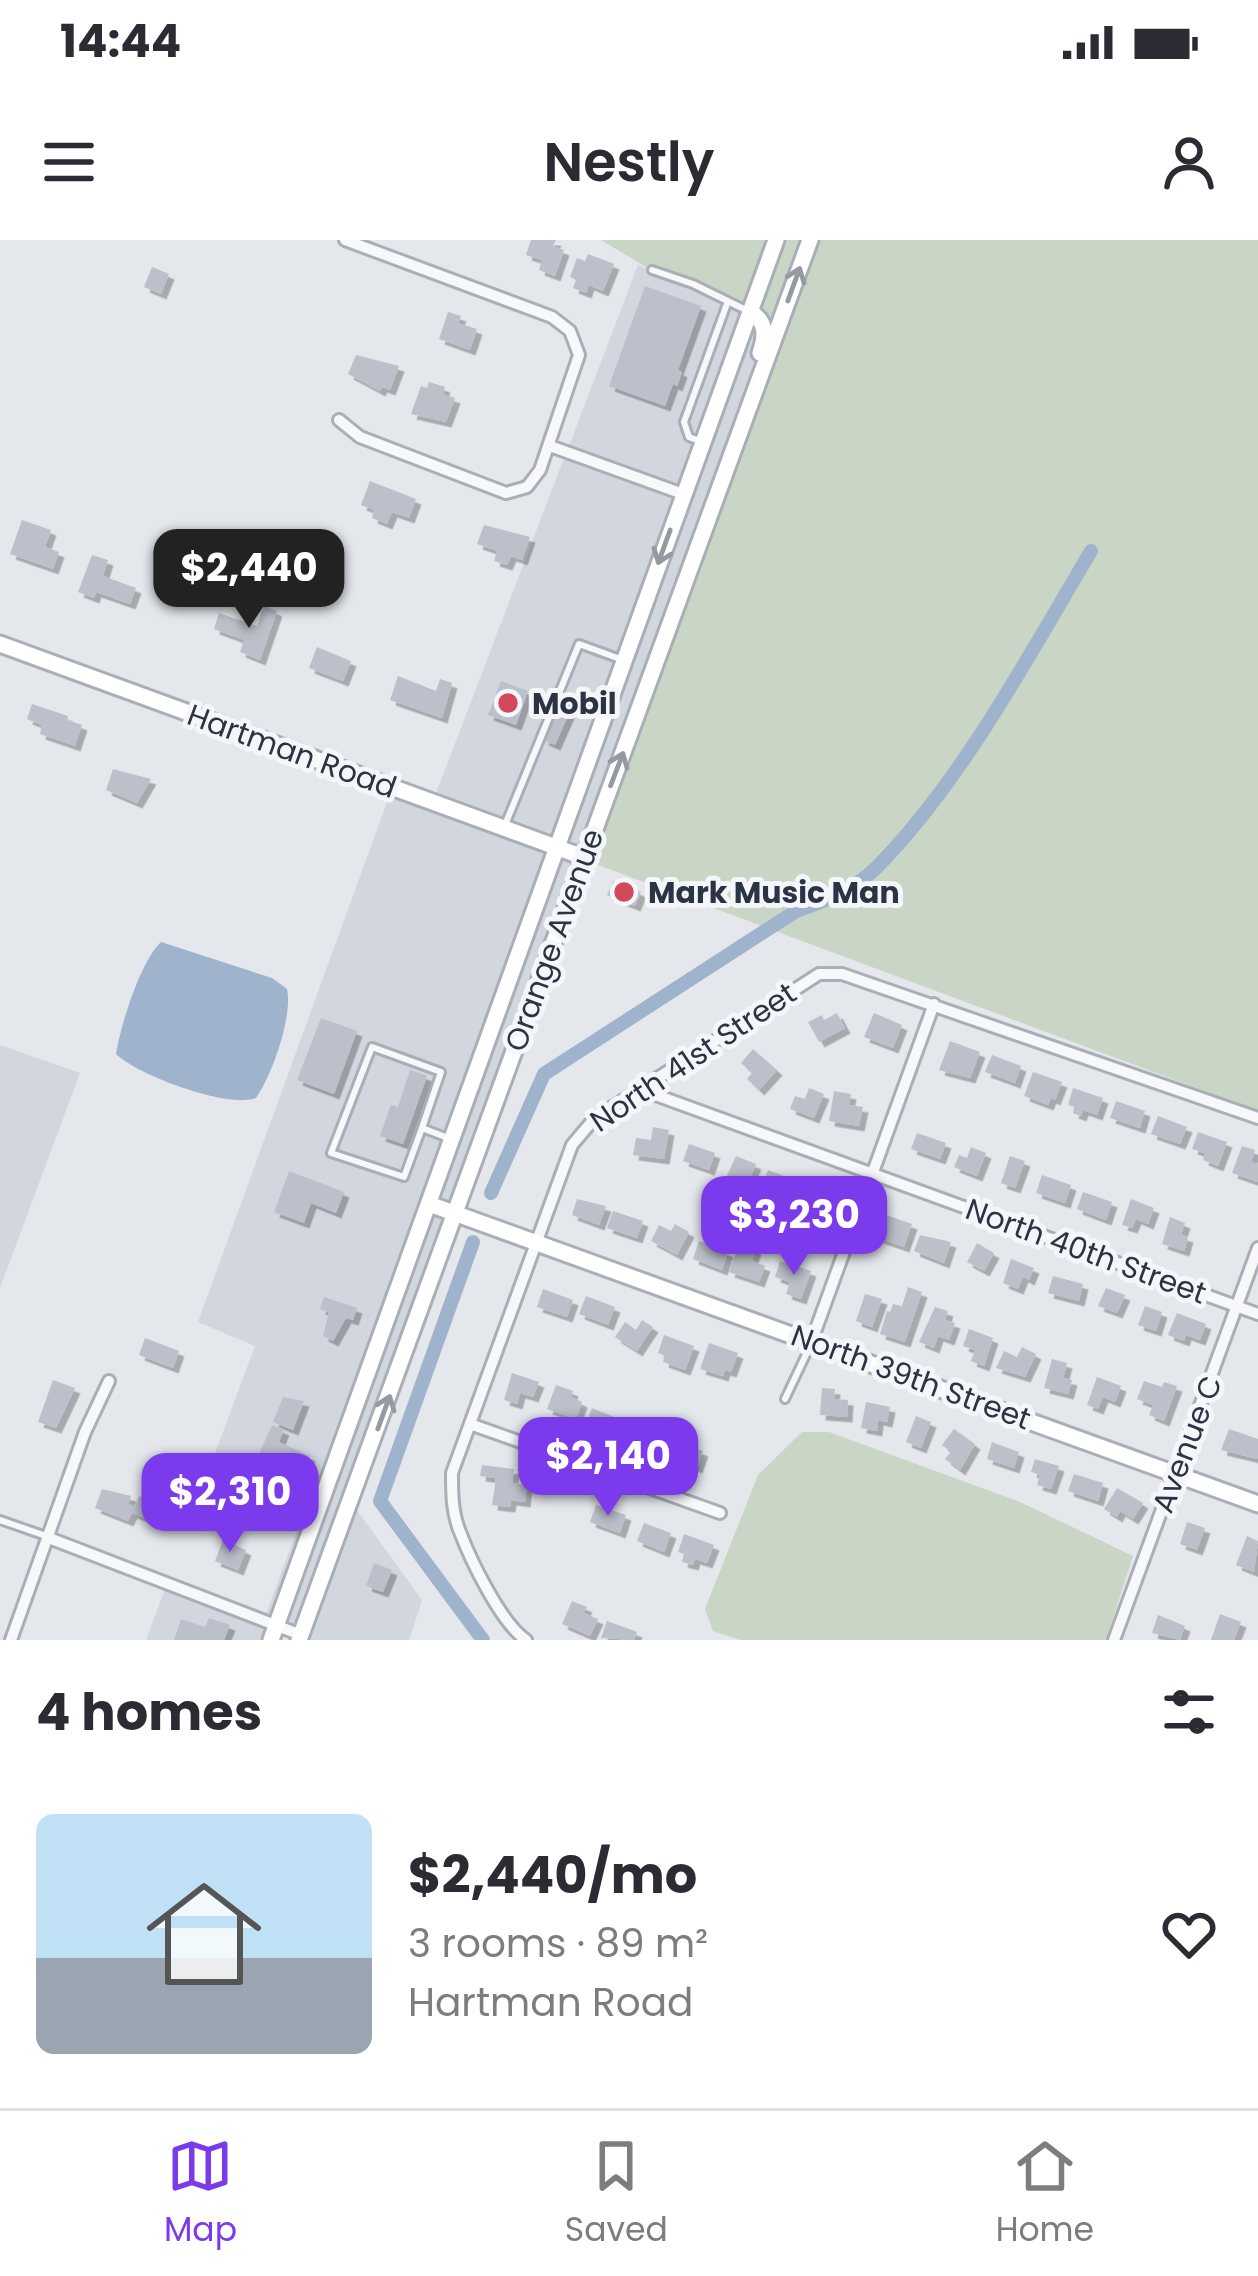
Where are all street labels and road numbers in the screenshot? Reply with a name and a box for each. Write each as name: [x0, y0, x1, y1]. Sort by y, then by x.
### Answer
street label: Hartman Road: [181, 693, 403, 809]
street label: Orange Avenue: [494, 823, 614, 1057]
street label: North 41st Street: [581, 972, 805, 1142]
street label: North 40th Street: [960, 1187, 1212, 1315]
street label: North 39th Street: [785, 1314, 1037, 1440]
street label: Avenue C: [1141, 1369, 1233, 1519]

